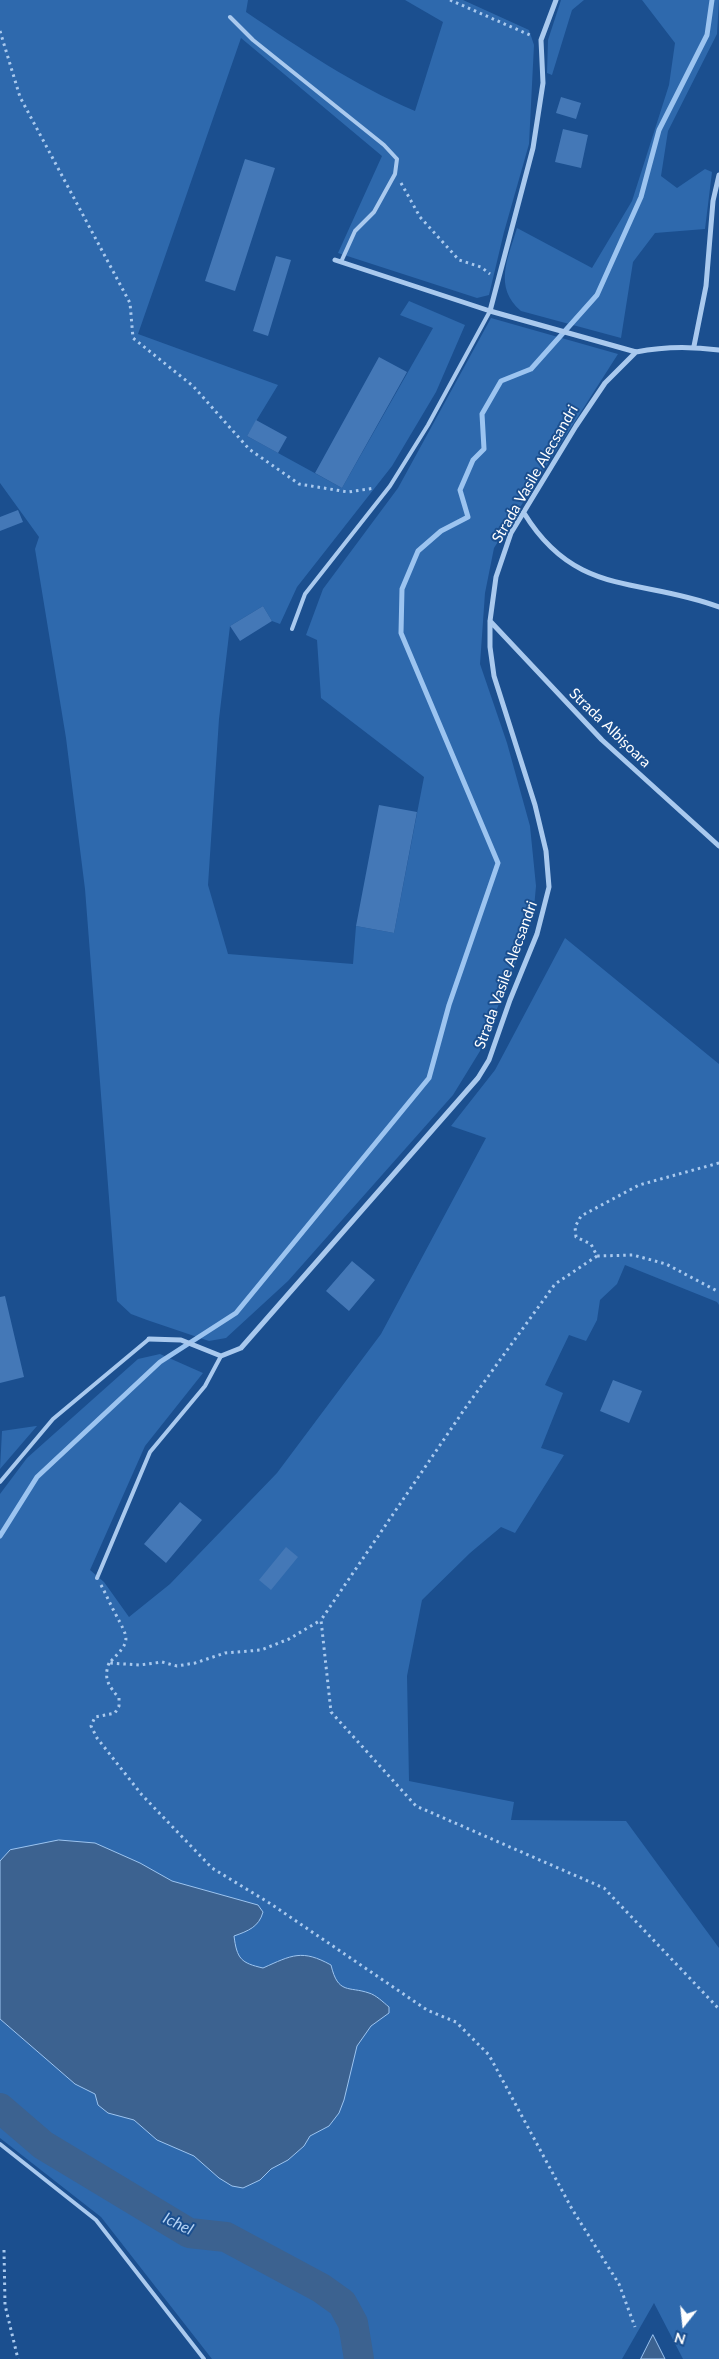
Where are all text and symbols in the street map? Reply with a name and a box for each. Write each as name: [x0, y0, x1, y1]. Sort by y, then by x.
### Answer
street label: Strada Vasile Alecsandri: [488, 402, 582, 546]
street label: Strada Albișoara: [565, 685, 655, 771]
street label: Strada Vasile Alecsandri: [471, 899, 541, 1051]
water label: Ichel: [160, 2209, 196, 2239]
north arrow: [659, 2299, 709, 2349]
text: N: [672, 2329, 687, 2349]

